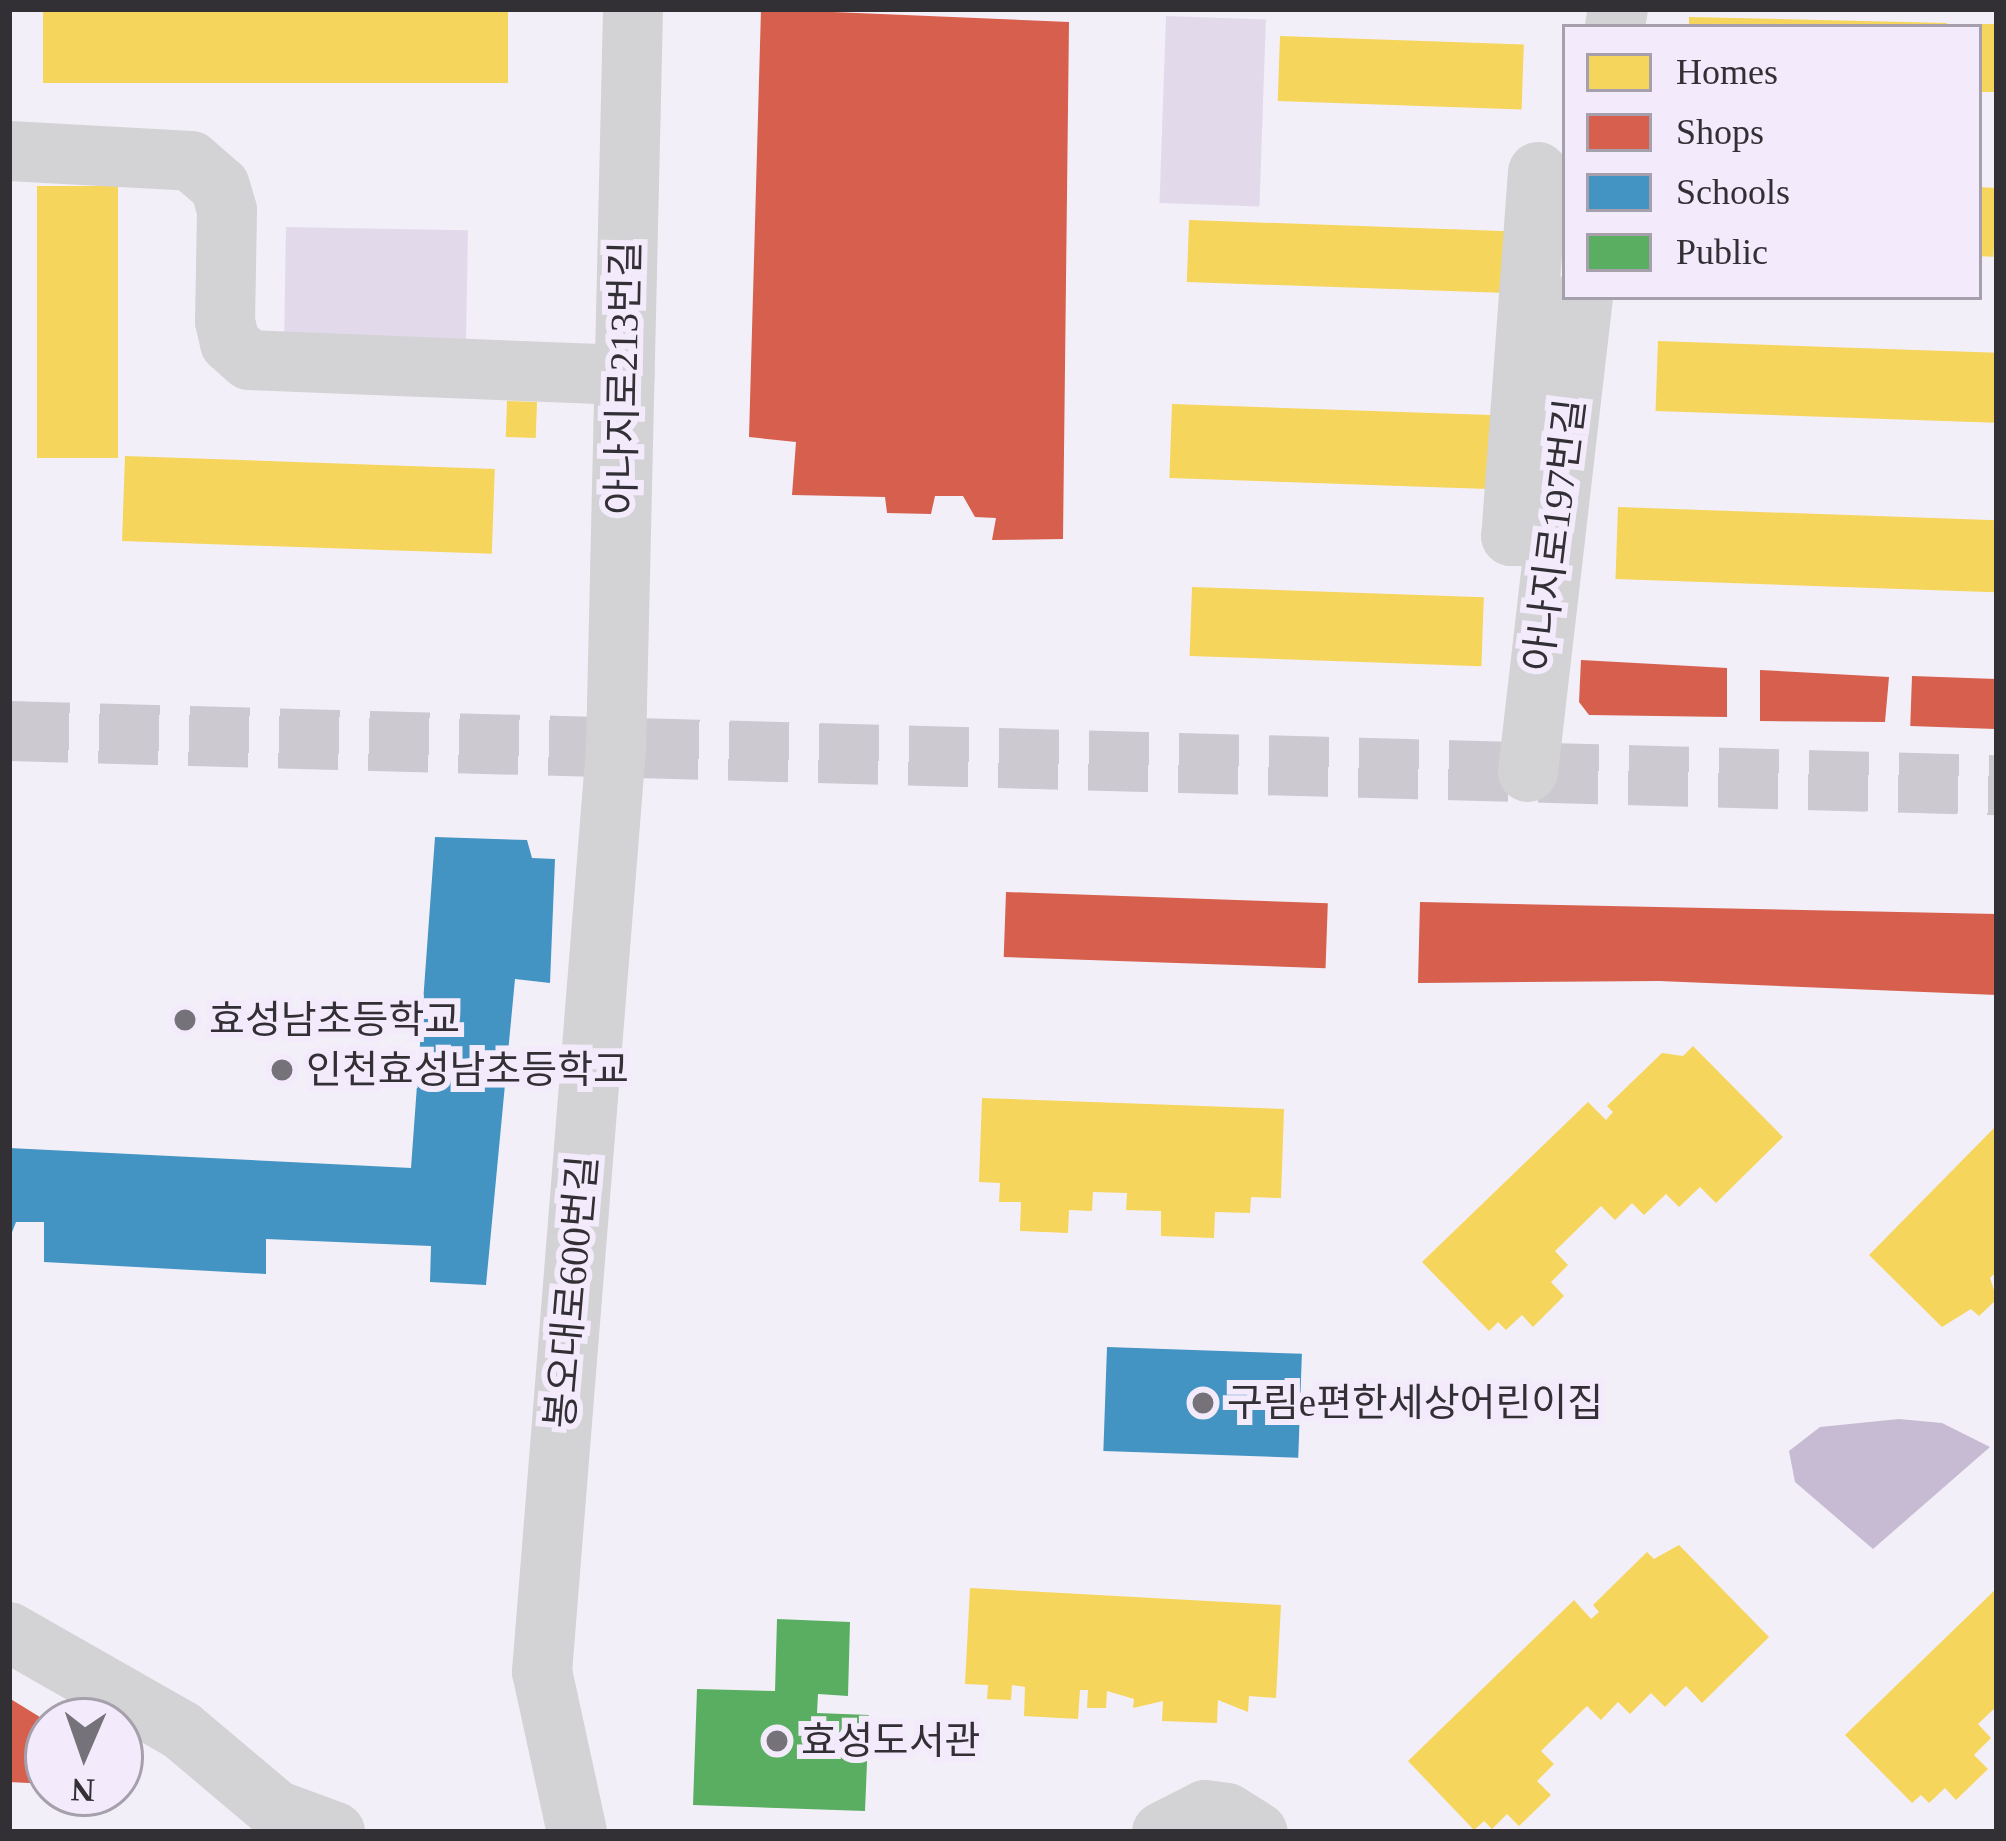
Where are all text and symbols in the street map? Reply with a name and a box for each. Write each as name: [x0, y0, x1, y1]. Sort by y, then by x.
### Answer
legend: [1562, 24, 1982, 300]
text: Homes: [1676, 52, 1778, 92]
text: Shops: [1676, 112, 1764, 152]
text: Schools: [1676, 172, 1790, 212]
text: Public: [1676, 232, 1768, 272]
street label: 아나지로213번길: [598, 241, 650, 515]
street label: 아나지로197번길: [1515, 396, 1595, 674]
place label: 효성남초등학교: [209, 997, 460, 1043]
marker: 효성남초등학교: [172, 1007, 198, 1033]
place label: 인천효성남초등학교: [306, 1047, 629, 1093]
marker: 인천효성남초등학교: [269, 1057, 295, 1083]
street label: 봉오대로600번길: [537, 1154, 607, 1430]
place label: 구림e편한세상어린이집: [1227, 1380, 1603, 1426]
marker: 구림e편한세상어린이집: [1190, 1390, 1216, 1416]
north arrow: [24, 1697, 144, 1817]
place label: 효성도서관: [801, 1718, 980, 1764]
marker: 효성도서관: [764, 1728, 790, 1754]
text: N: [70, 1772, 95, 1808]

